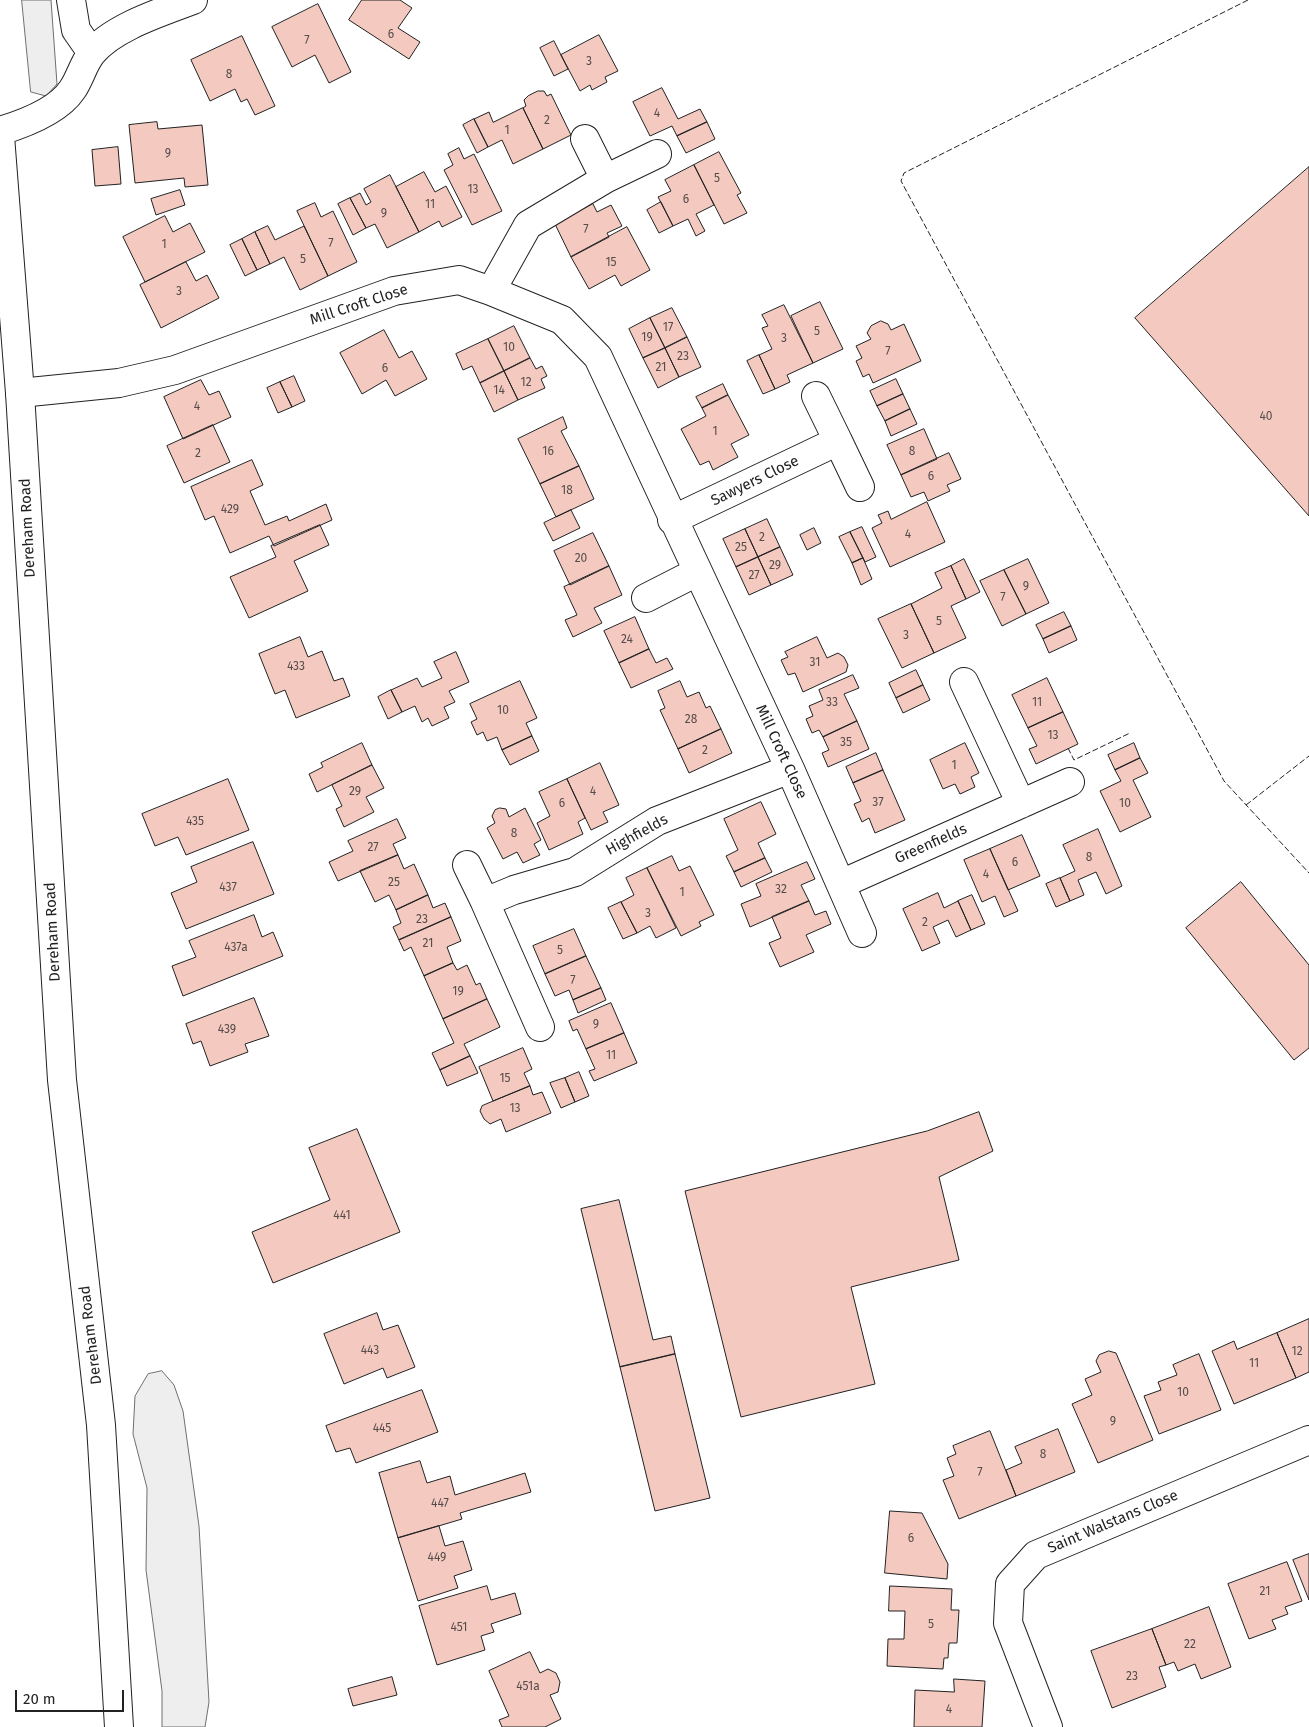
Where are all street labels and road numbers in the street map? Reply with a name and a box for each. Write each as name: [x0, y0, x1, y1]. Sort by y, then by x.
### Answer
street label: Mill Croft Close: [308, 281, 410, 329]
street label: Sawyers Close: [708, 452, 802, 510]
street label: Dereham Road: [16, 478, 40, 578]
street label: Mill Croft Close: [751, 702, 811, 802]
street label: Highfields: [603, 811, 671, 859]
street label: Greenfields: [892, 820, 970, 868]
street label: Dereham Road: [41, 882, 65, 982]
street label: Dereham Road: [76, 1284, 106, 1386]
street label: Saint Walstans Close: [1045, 1486, 1181, 1558]

